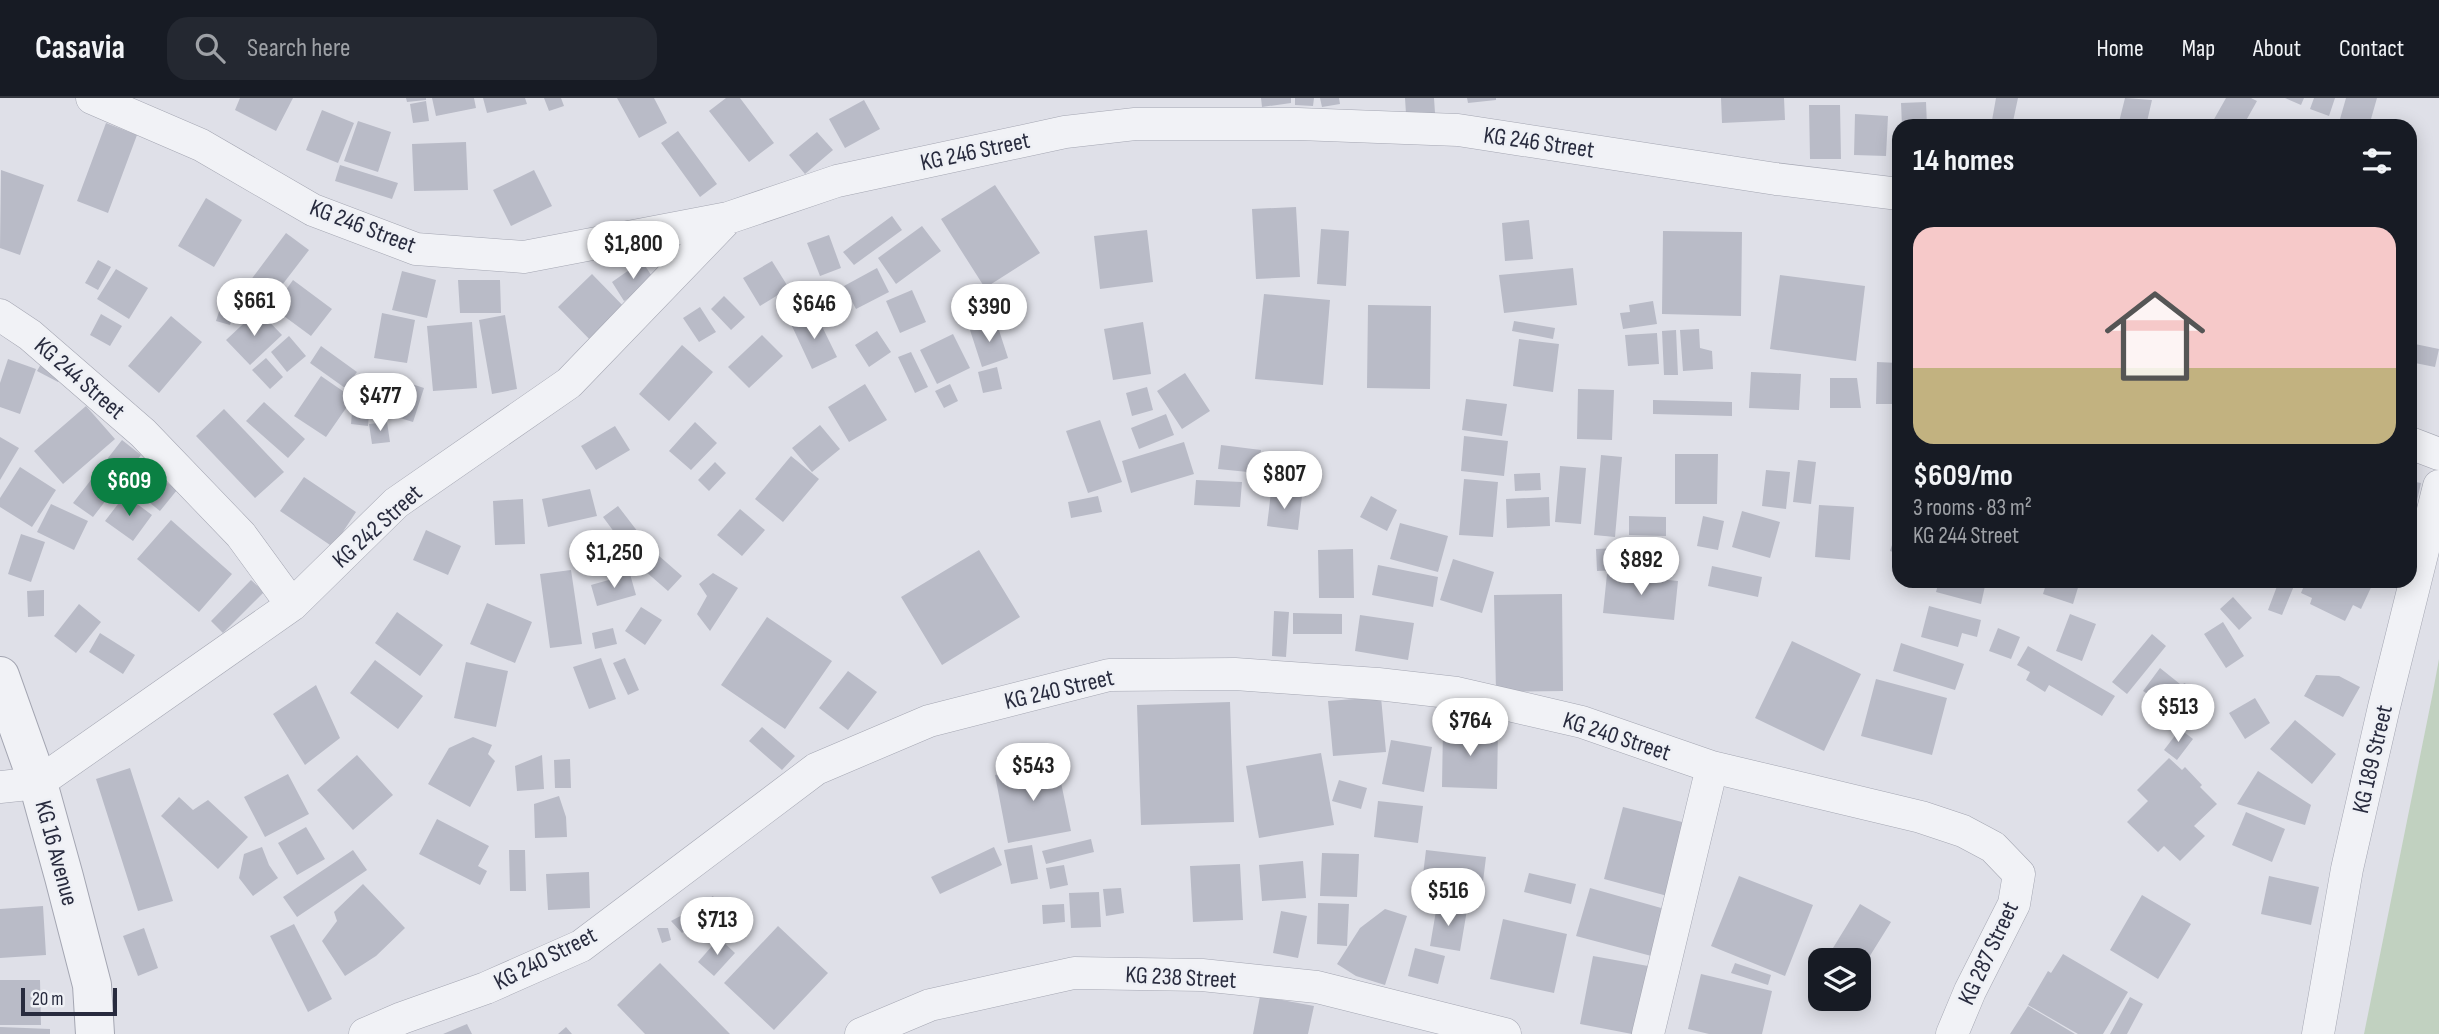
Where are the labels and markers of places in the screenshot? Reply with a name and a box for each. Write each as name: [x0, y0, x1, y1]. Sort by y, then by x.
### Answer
pin: $1,800: [576, 222, 690, 281]
pin: $661: [213, 278, 295, 338]
pin: $646: [773, 282, 855, 341]
pin: $390: [948, 285, 1030, 344]
pin: $477: [339, 374, 421, 433]
pin: $807: [1243, 452, 1325, 511]
pin: $609: [88, 458, 170, 518]
pin: $1,250: [557, 531, 671, 590]
pin: $892: [1600, 538, 1682, 597]
pin: $513: [2137, 684, 2219, 744]
pin: $764: [1429, 698, 1511, 758]
pin: $543: [992, 744, 1074, 803]
pin: $516: [1407, 868, 1489, 928]
pin: $713: [676, 898, 758, 957]

